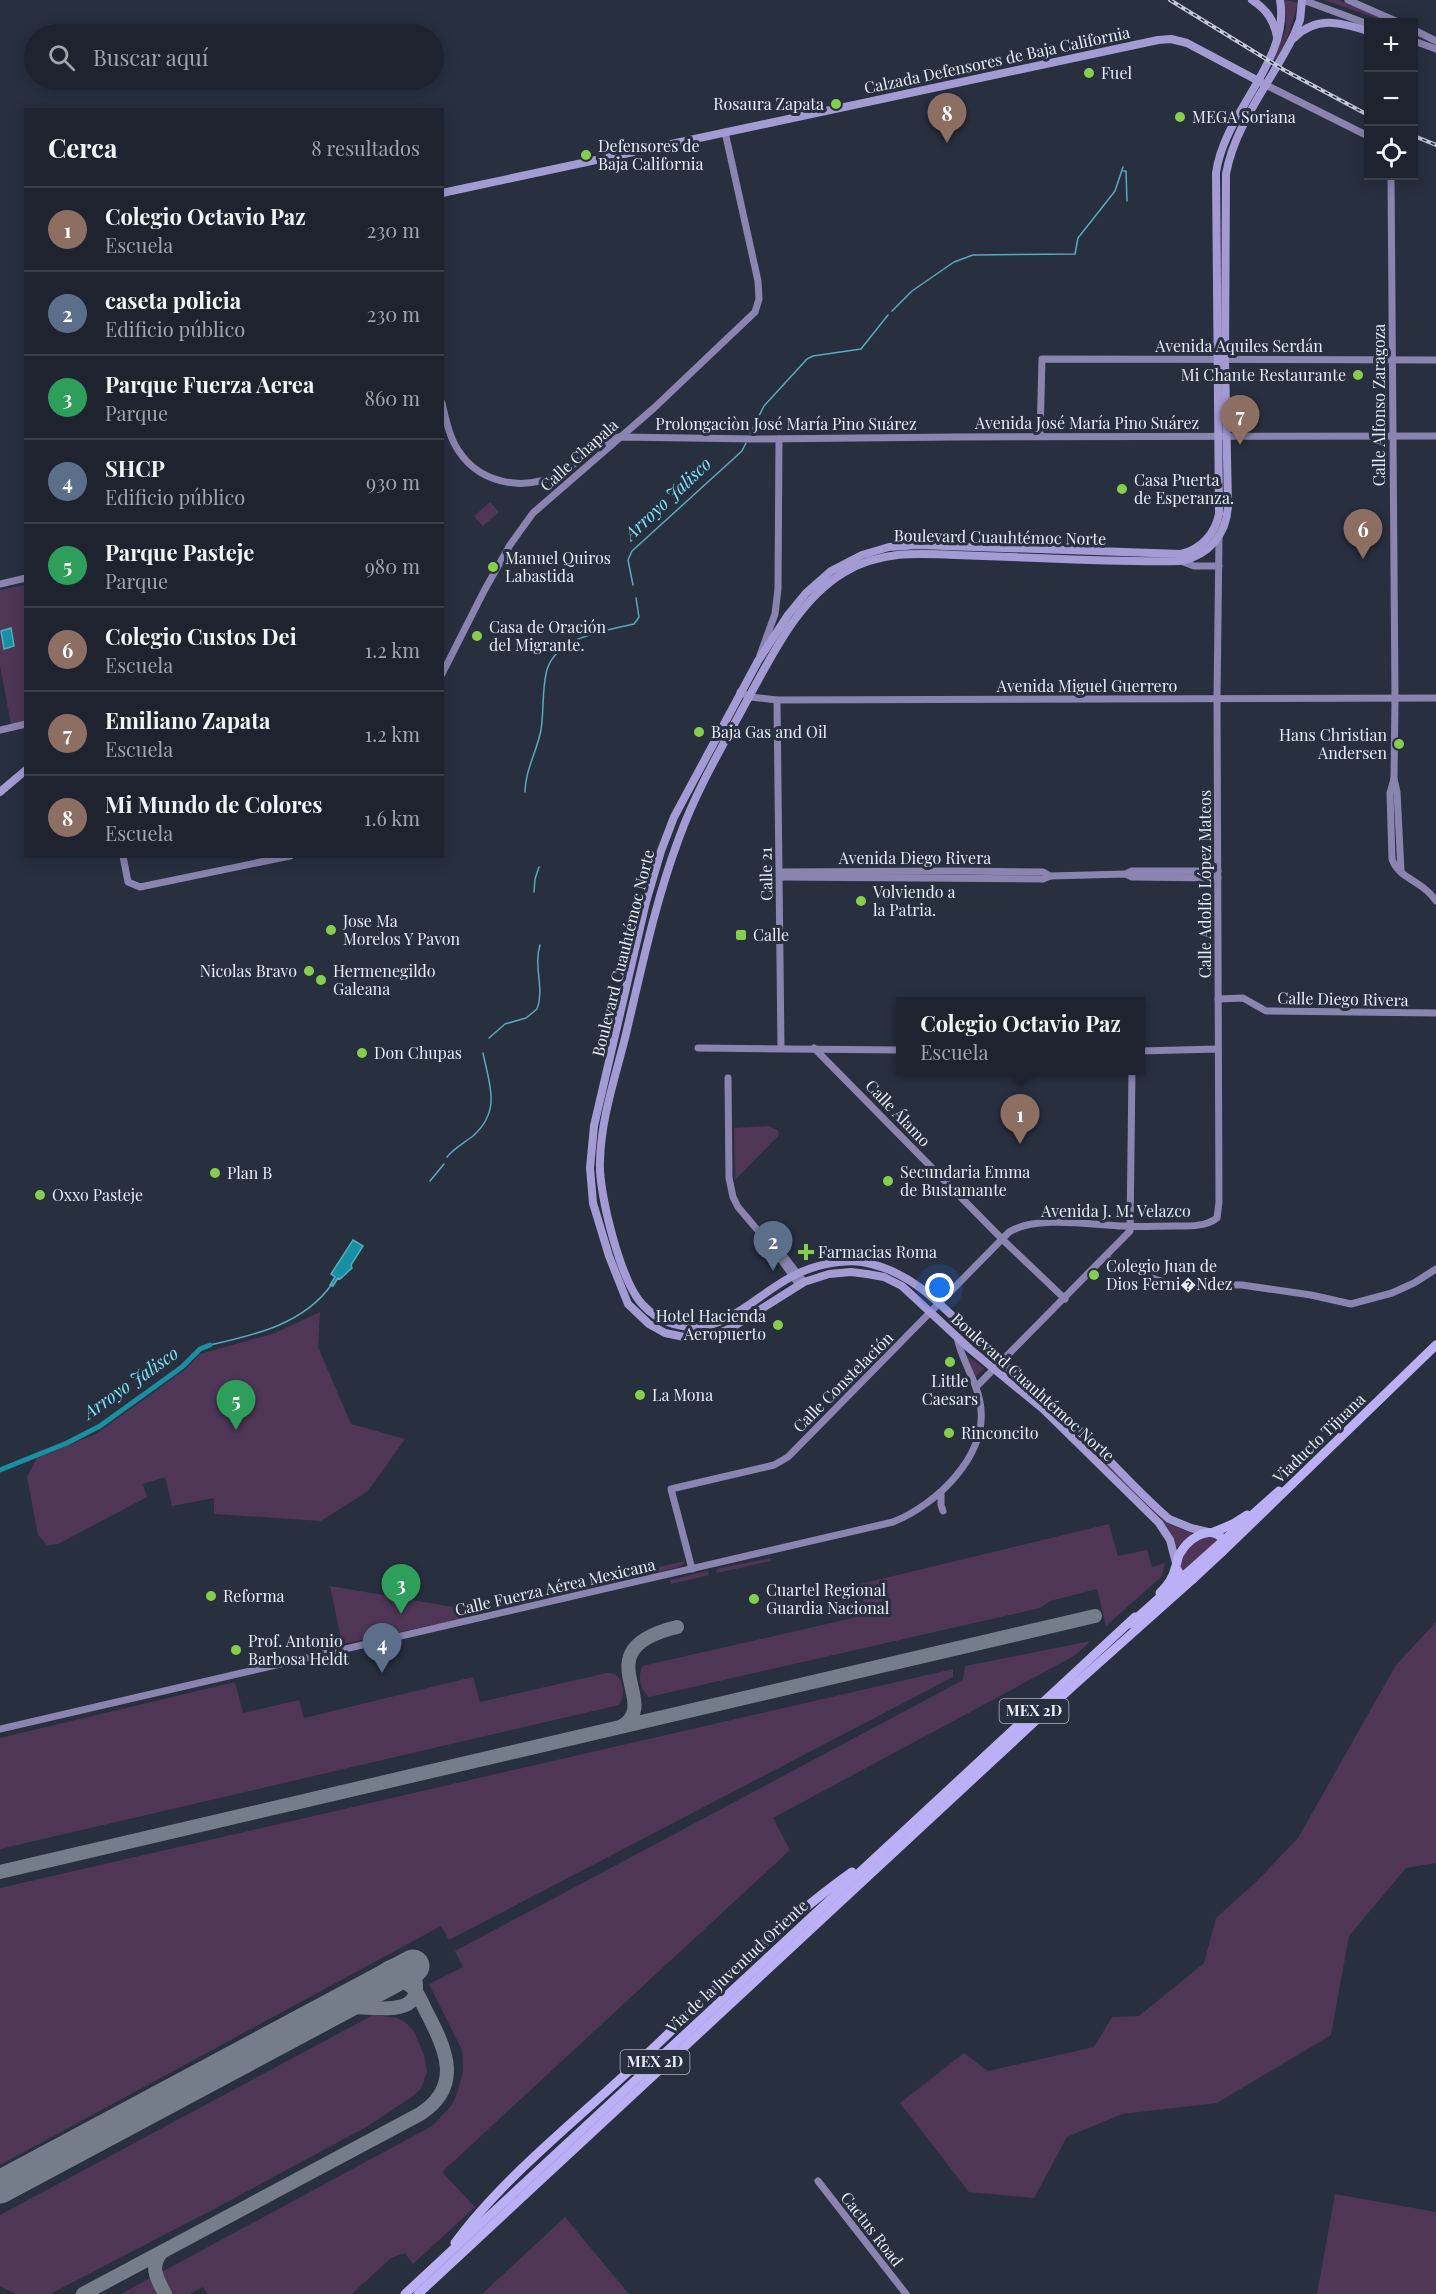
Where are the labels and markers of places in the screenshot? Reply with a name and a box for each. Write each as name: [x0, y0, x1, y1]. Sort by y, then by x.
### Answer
place label: Fuel: [1101, 62, 1132, 83]
marker: Fuel: [1082, 66, 1096, 80]
place label: Rosaura Zapata: [713, 93, 824, 114]
pin: 8: [928, 94, 966, 143]
marker: Rosaura Zapata: [829, 97, 843, 111]
place label: MEGA Soriana: [1192, 106, 1296, 127]
marker: MEGA Soriana: [1173, 110, 1187, 124]
place label: Defensores de Baja California: [598, 135, 703, 174]
marker: Defensores de Baja California: [579, 148, 593, 162]
place label: Mi Chante Restaurante: [1181, 364, 1346, 385]
marker: Mi Chante Restaurante: [1351, 368, 1365, 382]
pin: 7: [1220, 396, 1260, 445]
place label: Casa Puerta de Esperanza.: [1134, 469, 1234, 508]
marker: Casa Puerta de Esperanza.: [1115, 482, 1129, 496]
pin: 6: [1344, 510, 1382, 559]
place label: Manuel Quiros Labastida: [505, 547, 611, 586]
marker: Manuel Quiros Labastida: [486, 560, 500, 574]
place label: Casa de Oración del Migrante.: [489, 616, 606, 655]
marker: Casa de Oración del Migrante.: [470, 629, 484, 643]
place label: Baja Gas and Oil: [711, 721, 828, 742]
place label: Hans Christian Andersen: [1279, 724, 1387, 763]
marker: Baja Gas and Oil: [692, 725, 706, 739]
marker: Hans Christian Andersen: [1392, 737, 1406, 751]
place label: Volviendo a la Patria.: [872, 881, 956, 920]
marker: Volviendo a la Patria.: [854, 894, 868, 908]
place label: Jose Ma Morelos Y Pavon: [342, 910, 461, 949]
marker: Jose Ma Morelos Y Pavon: [324, 923, 338, 937]
place label: Calle: [753, 924, 789, 945]
marker: Calle: [734, 928, 748, 942]
place label: Nicolas Bravo: [200, 960, 297, 981]
place label: Hermenegildo Galeana: [333, 960, 436, 999]
marker: Nicolas Bravo: [302, 964, 316, 978]
marker: Hermenegildo Galeana: [314, 973, 328, 987]
place label: Don Chupas: [374, 1042, 462, 1063]
marker: Don Chupas: [355, 1046, 369, 1060]
pin: 1: [1000, 1094, 1040, 1144]
place label: Secundaria Emma de Bustamante: [900, 1161, 1030, 1200]
place label: Plan B: [227, 1162, 272, 1183]
marker: Plan B: [208, 1166, 222, 1180]
marker: Secundaria Emma de Bustamante: [881, 1174, 895, 1188]
place label: Oxxo Pasteje: [52, 1184, 143, 1205]
marker: Oxxo Pasteje: [33, 1188, 47, 1202]
pin: 2: [754, 1222, 792, 1271]
place label: Farmacias Roma: [818, 1241, 937, 1262]
marker: Farmacias Roma: [799, 1245, 813, 1259]
place label: Colegio Juan de Dios Ferni�Ndez: [1106, 1255, 1233, 1294]
marker: Colegio Juan de Dios Ferni�Ndez: [1087, 1268, 1101, 1282]
place label: Hotel Hacienda Aeropuerto: [656, 1305, 766, 1344]
marker: Hotel Hacienda Aeropuerto: [771, 1318, 785, 1332]
marker: Little Caesars: [943, 1355, 957, 1369]
place label: Little Caesars: [922, 1370, 978, 1409]
pin: 5: [216, 1380, 256, 1430]
place label: La Mona: [652, 1384, 713, 1405]
marker: La Mona: [633, 1388, 647, 1402]
place label: Rinconcito: [961, 1422, 1039, 1443]
marker: Rinconcito: [942, 1426, 956, 1440]
pin: 3: [382, 1564, 420, 1614]
place label: Cuartel Regional Guardia Nacional: [766, 1579, 890, 1618]
place label: Reforma: [223, 1585, 285, 1606]
marker: Reforma: [204, 1589, 218, 1603]
marker: Cuartel Regional Guardia Nacional: [747, 1592, 761, 1606]
pin: 4: [362, 1624, 401, 1673]
place label: Prof. Antonio Barbosa Heldt: [248, 1630, 349, 1669]
marker: Prof. Antonio Barbosa Heldt: [229, 1643, 243, 1657]

